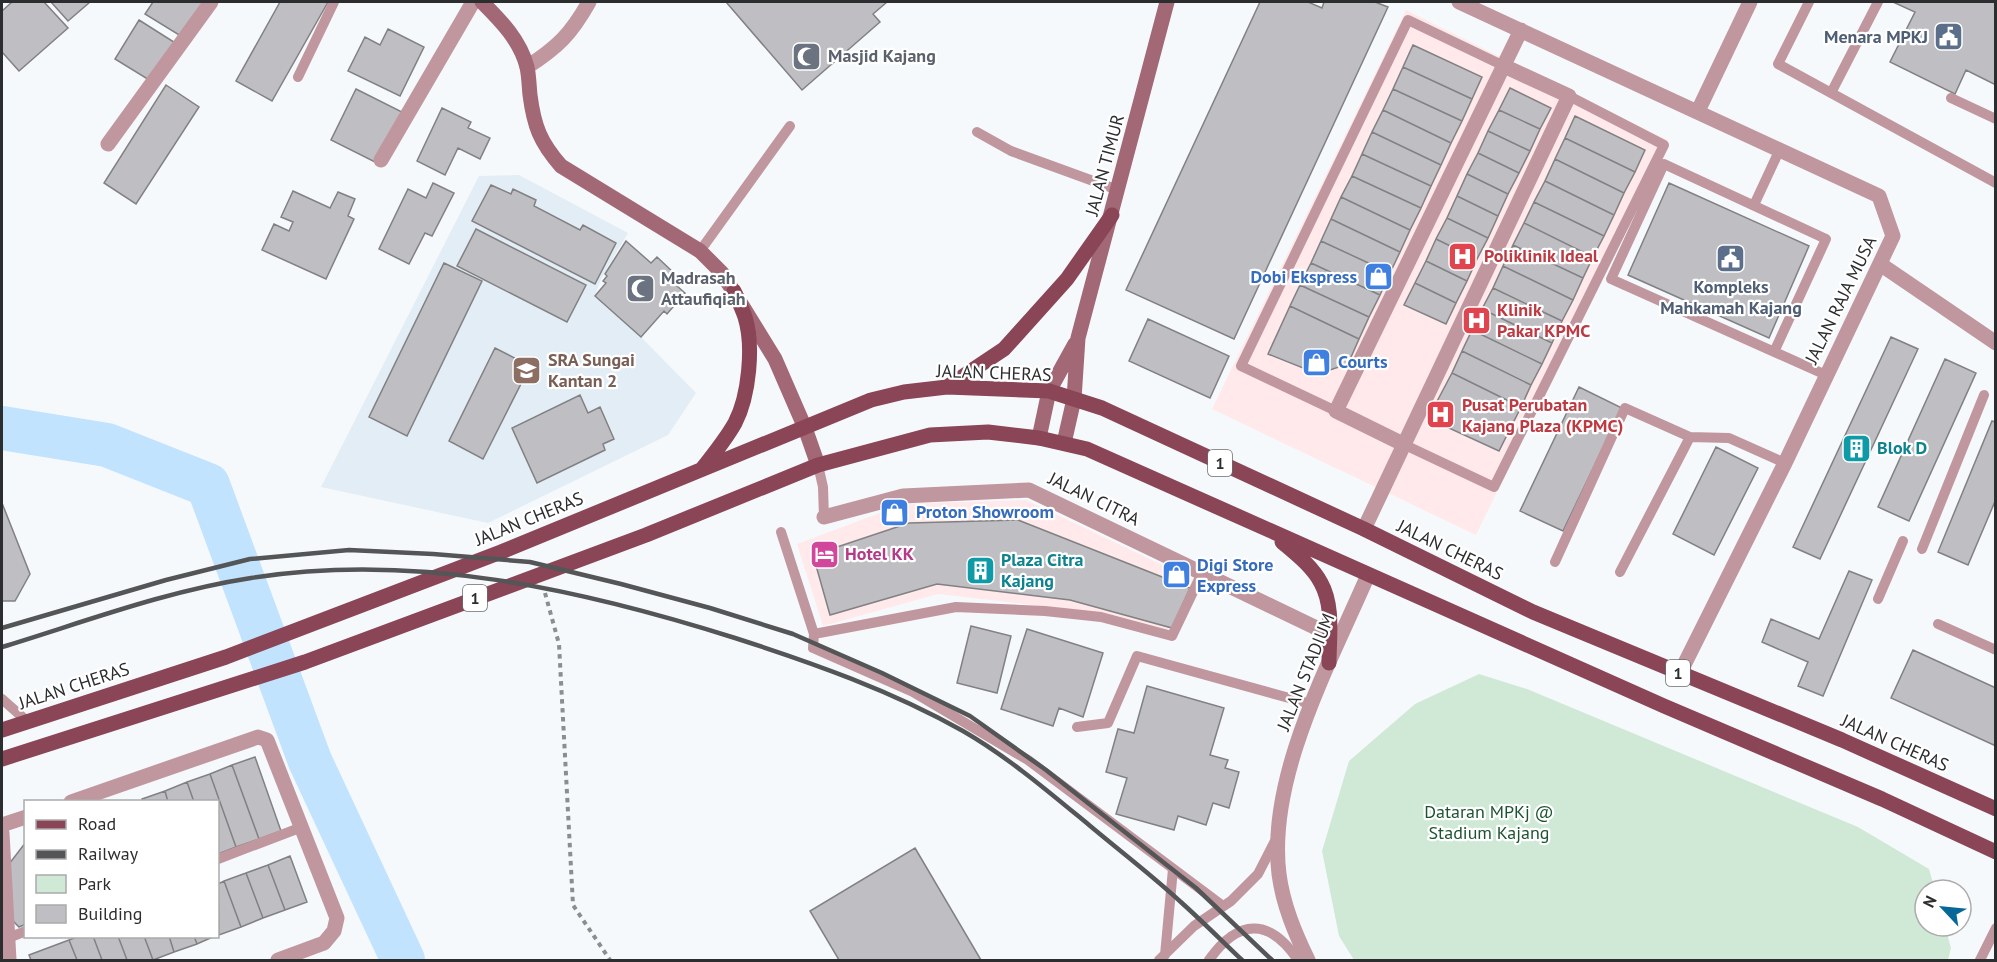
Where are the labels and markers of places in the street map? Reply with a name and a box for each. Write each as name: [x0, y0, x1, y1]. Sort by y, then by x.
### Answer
public building icon: Menara MPKJ: [1933, 21, 1965, 53]
place label: Menara MPKJ: [1824, 25, 1928, 48]
mosque icon: Masjid Kajang: [791, 40, 823, 72]
place label: Masjid Kajang: [828, 44, 936, 67]
hospital icon: Poliklinik Ideal: [1447, 240, 1479, 272]
public building icon: Kompleks Mahkamah Kajang: [1715, 242, 1747, 274]
place label: Poliklinik Ideal: [1484, 244, 1599, 267]
shop icon: Dobi Ekspress: [1362, 261, 1394, 293]
place label: Dobi Ekspress: [1250, 265, 1357, 288]
place label: Madrasah Attaufiqiah: [661, 266, 746, 310]
mosque icon: Madrasah Attaufiqiah: [624, 272, 656, 304]
place label: Kompleks Mahkamah Kajang: [1660, 275, 1802, 319]
place label: Klinik Pakar KPMC: [1497, 298, 1590, 342]
hospital icon: Klinik Pakar KPMC: [1460, 304, 1492, 336]
shop icon: Courts: [1301, 346, 1333, 378]
place label: SRA Sungai Kantan 2: [548, 348, 635, 392]
place label: Courts: [1338, 350, 1388, 373]
school or university icon: SRA Sungai Kantan 2: [511, 354, 543, 386]
place label: Pusat Perubatan Kajang Plaza (KPMC): [1462, 393, 1623, 437]
hospital icon: Pusat Perubatan Kajang Plaza (KPMC): [1425, 399, 1457, 431]
building icon: Blok D: [1840, 432, 1872, 464]
place label: Blok D: [1877, 436, 1927, 459]
shop icon: Proton Showroom: [879, 496, 911, 528]
place label: Proton Showroom: [916, 500, 1054, 523]
hotel icon: Hotel KK: [808, 538, 840, 570]
place label: Hotel KK: [845, 542, 914, 565]
place label: Plaza Citra Kajang: [1001, 548, 1084, 592]
place label: Digi Store Express: [1197, 553, 1273, 597]
building icon: Plaza Citra Kajang: [964, 554, 996, 586]
shop icon: Digi Store Express: [1160, 559, 1192, 591]

